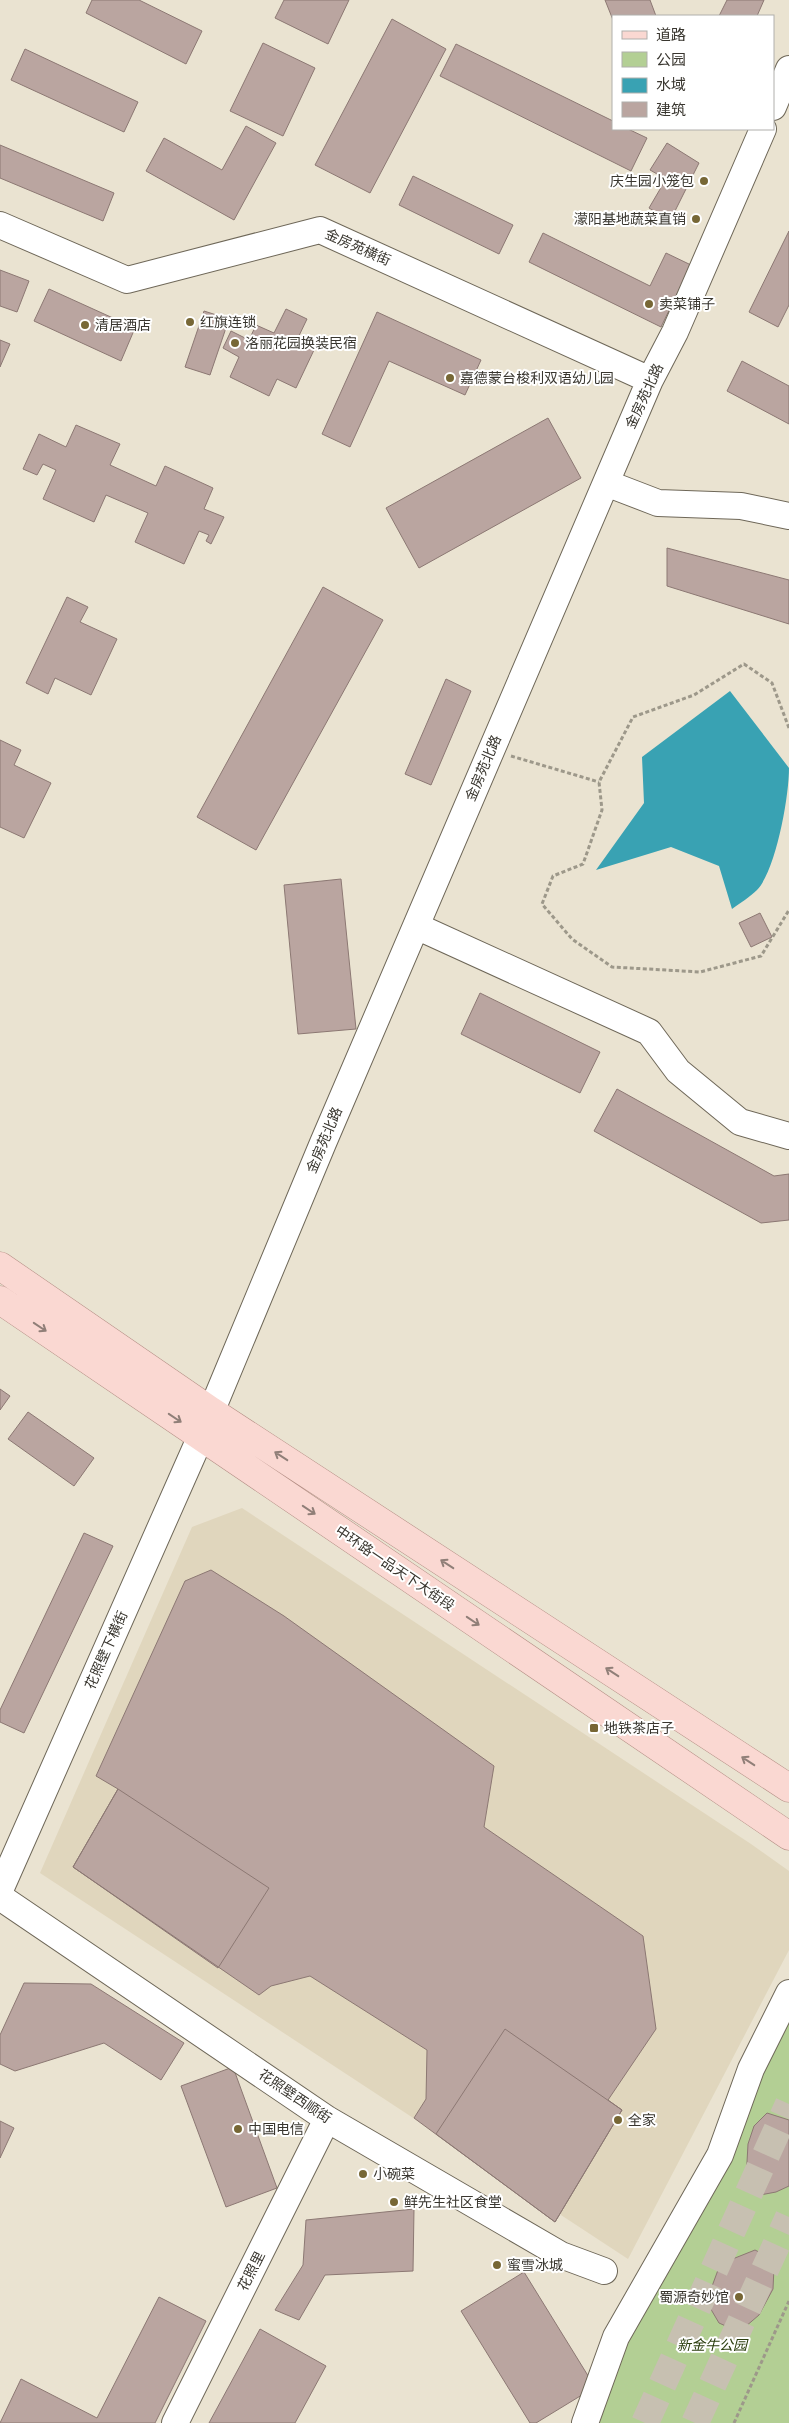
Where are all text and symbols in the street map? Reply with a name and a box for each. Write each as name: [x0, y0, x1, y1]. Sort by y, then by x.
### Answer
legend: [612, 15, 774, 130]
text: 道路: [656, 25, 686, 44]
text: 公园: [656, 50, 686, 69]
text: 水域: [656, 75, 686, 94]
text: 建筑: [656, 100, 686, 119]
place label: 庆生园小笼包: [610, 172, 694, 190]
marker: 庆生园小笼包: [698, 175, 710, 187]
place label: 濛阳基地蔬菜直销: [574, 210, 686, 228]
marker: 濛阳基地蔬菜直销: [690, 213, 702, 225]
street label: 金房苑横街: [322, 225, 394, 269]
place label: 卖菜铺子: [659, 295, 715, 313]
marker: 卖菜铺子: [643, 298, 655, 310]
place label: 红旗连锁: [200, 313, 256, 331]
place label: 清居酒店: [95, 316, 151, 334]
marker: 红旗连锁: [184, 316, 196, 328]
marker: 清居酒店: [79, 319, 91, 331]
place label: 洛丽花园换装民宿: [245, 334, 357, 352]
marker: 洛丽花园换装民宿: [229, 337, 241, 349]
street label: 金房苑北路: [621, 360, 667, 432]
place label: 嘉德蒙台梭利双语幼儿园: [460, 369, 614, 387]
marker: 嘉德蒙台梭利双语幼儿园: [444, 372, 456, 384]
street label: 金房苑北路: [461, 732, 505, 804]
street label: 金房苑北路: [302, 1104, 346, 1176]
one-way arrow: [33, 1322, 47, 1332]
one-way arrow: [168, 1413, 182, 1424]
one-way arrow: [275, 1451, 289, 1461]
one-way arrow: [302, 1505, 316, 1515]
street label: 中环路一品天下大街段: [332, 1521, 458, 1615]
one-way arrow: [440, 1559, 454, 1569]
street label: 花照壁下横街: [81, 1608, 131, 1692]
one-way arrow: [465, 1616, 479, 1626]
one-way arrow: [605, 1667, 619, 1678]
place label: 地铁茶店子: [604, 1719, 674, 1737]
marker: 地铁茶店子: [588, 1722, 600, 1734]
one-way arrow: [742, 1756, 756, 1766]
street label: 花照壁西顺街: [255, 2065, 335, 2127]
place label: 全家: [628, 2111, 656, 2129]
marker: 全家: [612, 2114, 624, 2126]
place label: 中国电信: [248, 2120, 304, 2138]
marker: 中国电信: [232, 2123, 244, 2135]
place label: 小碗菜: [373, 2165, 415, 2183]
marker: 小碗菜: [357, 2168, 369, 2180]
place label: 鲜先生社区食堂: [404, 2193, 502, 2211]
marker: 鲜先生社区食堂: [388, 2196, 400, 2208]
street label: 花照里: [233, 2248, 269, 2294]
place label: 蜜雪冰城: [507, 2256, 563, 2274]
marker: 蜜雪冰城: [491, 2259, 503, 2271]
place label: 蜀源奇妙馆: [659, 2288, 729, 2306]
marker: 蜀源奇妙馆: [733, 2291, 745, 2303]
park label: 新金牛公园: [677, 2336, 749, 2354]

